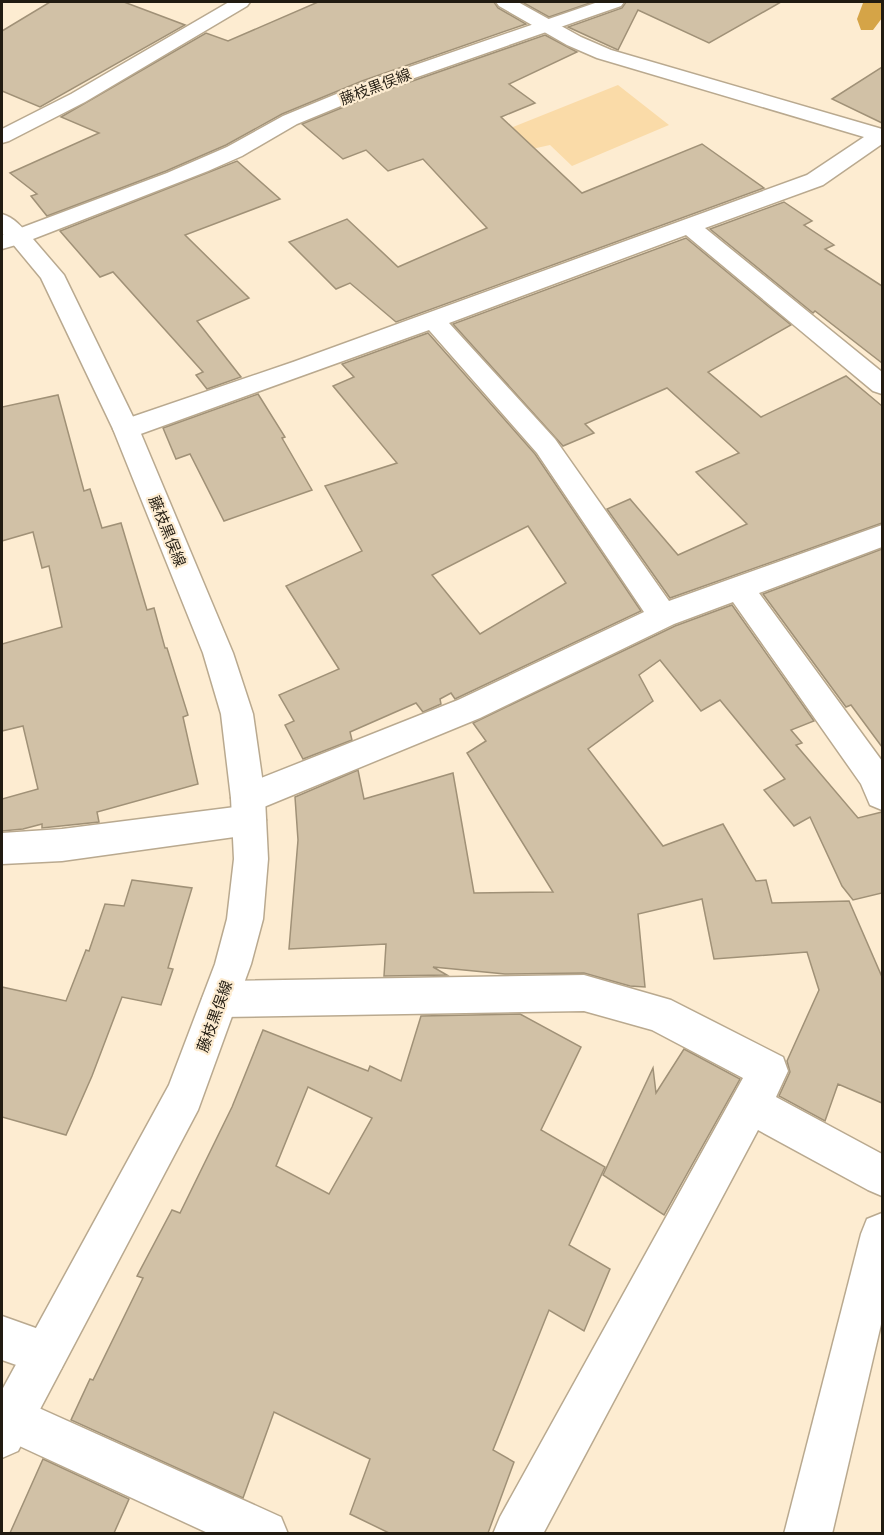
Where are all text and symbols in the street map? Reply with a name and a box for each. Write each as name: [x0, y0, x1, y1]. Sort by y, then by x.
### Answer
street label: 藤枝黒俣線: [337, 64, 413, 108]
street label: 藤枝黒俣線: [146, 493, 190, 569]
street label: 藤枝黒俣線: [193, 978, 235, 1054]

